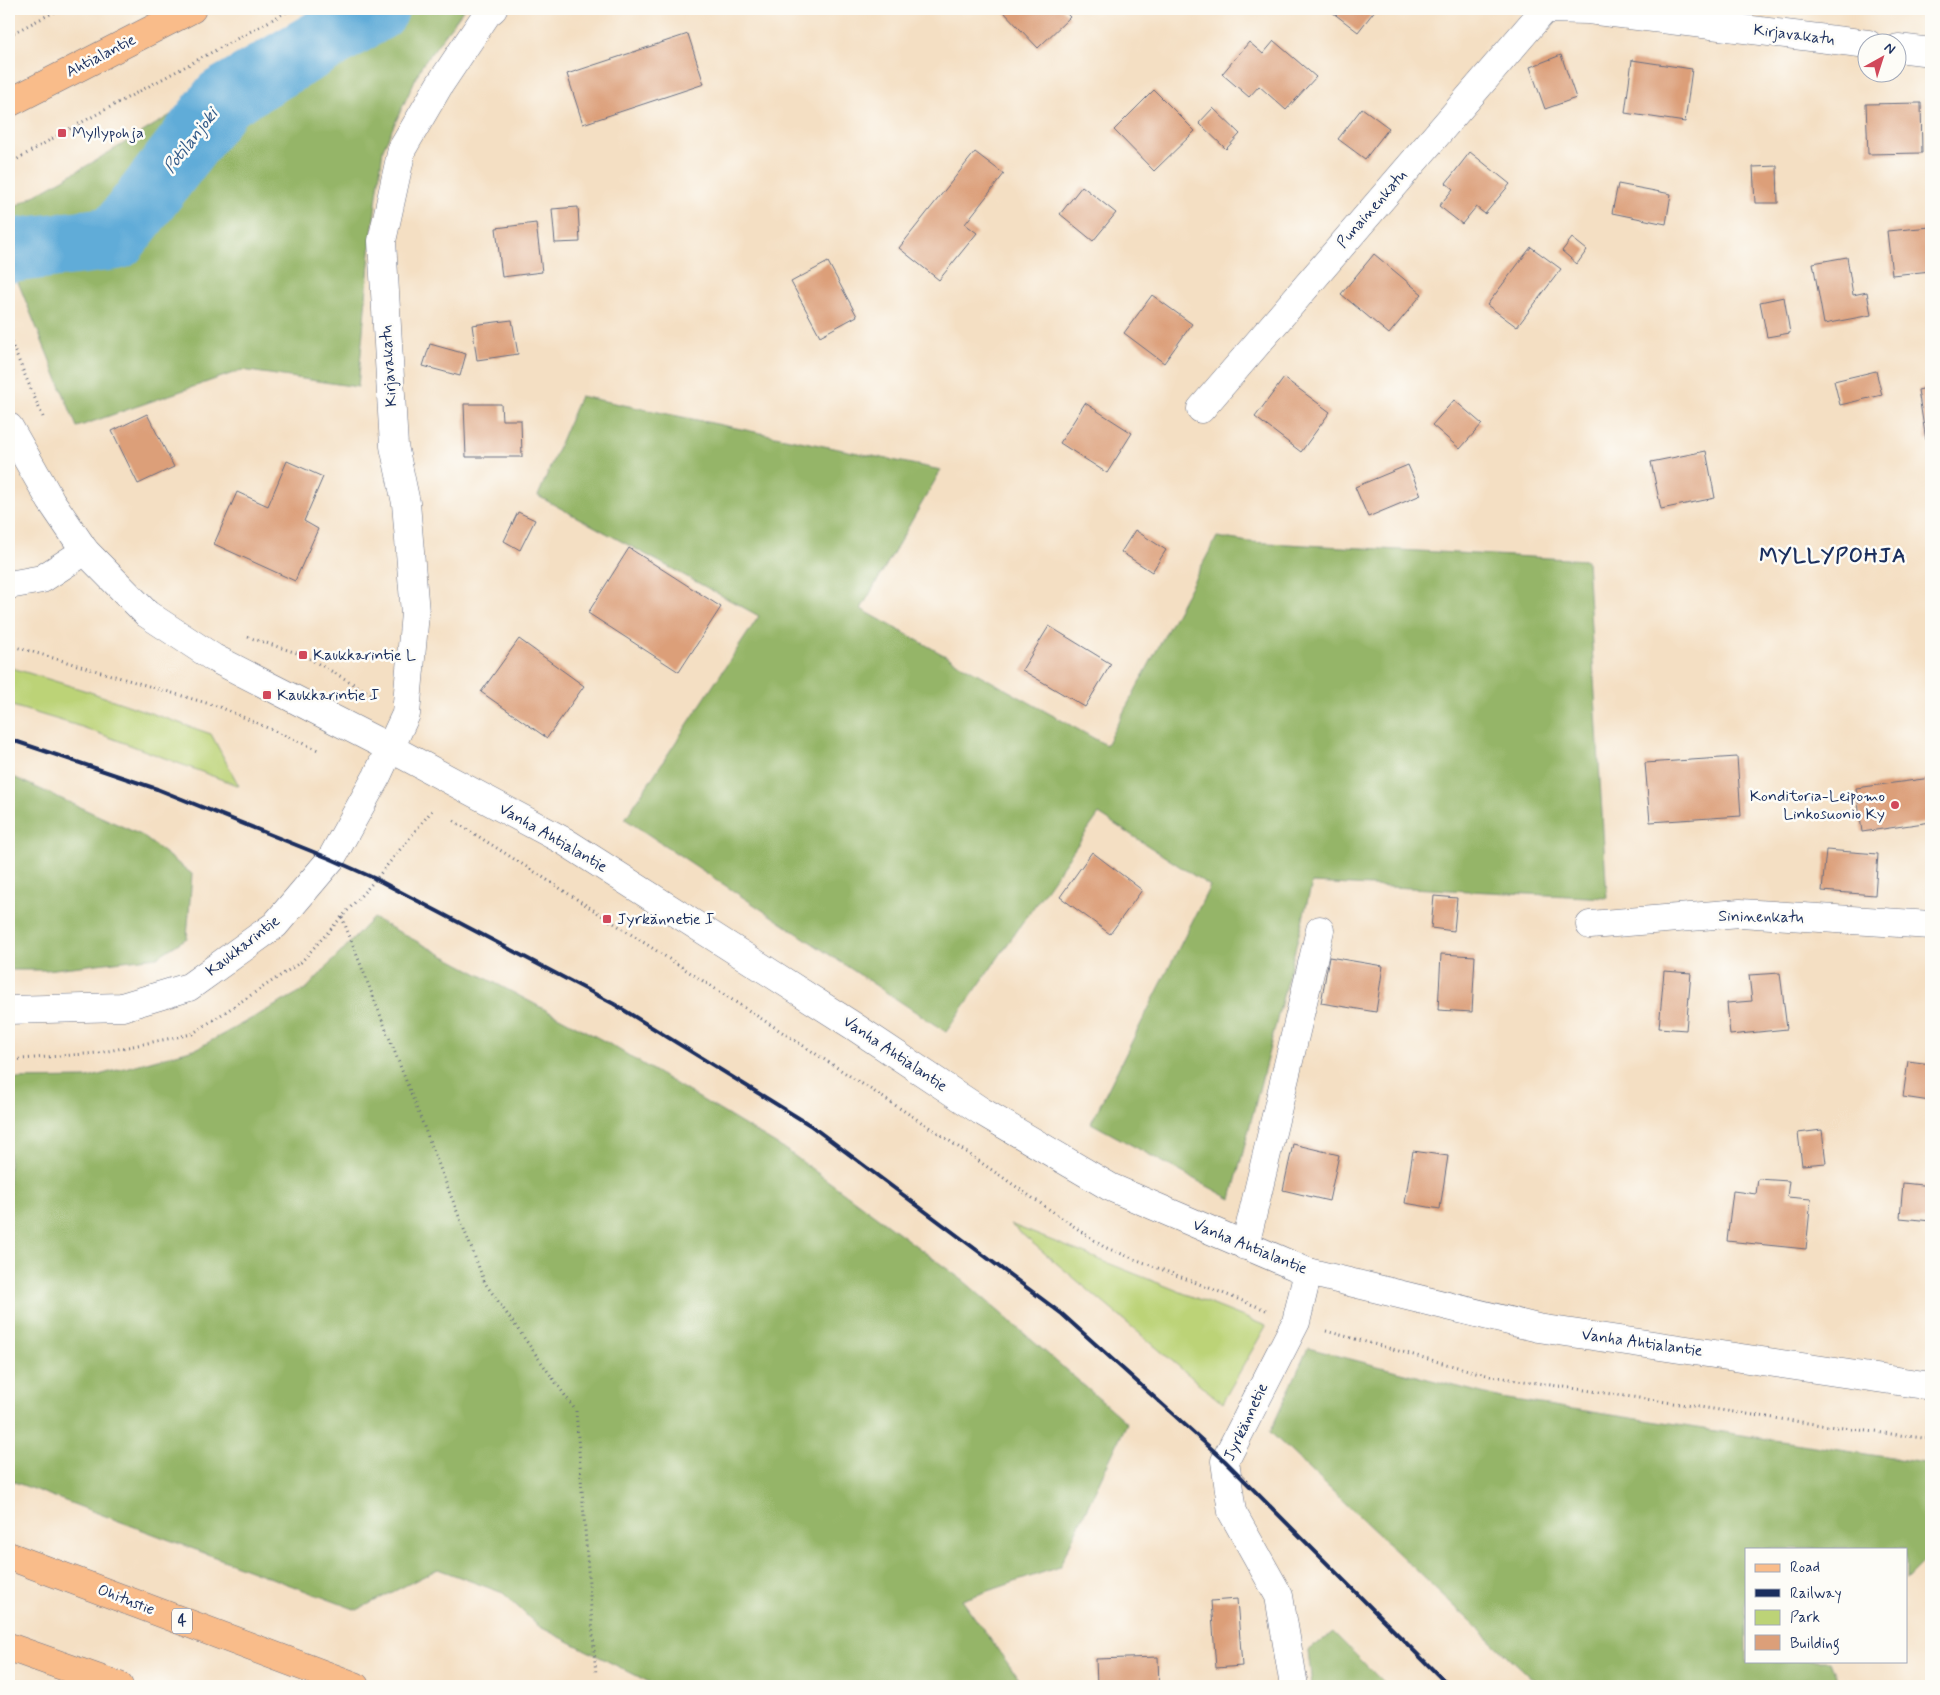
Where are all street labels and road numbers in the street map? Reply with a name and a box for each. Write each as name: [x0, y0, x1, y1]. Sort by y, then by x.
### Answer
street label: Kirjavakatu: [1752, 20, 1836, 50]
street label: Ahtialantie: [62, 29, 140, 83]
street label: Punainenkatu: [1332, 165, 1412, 253]
street label: Kirjavakatu: [376, 324, 402, 407]
street label: Vanha Ahtialantie: [495, 798, 611, 878]
street label: Sininenkatu: [1718, 906, 1804, 928]
street label: Kaukkarintie: [202, 910, 284, 982]
street label: Vanha Ahtialantie: [839, 1011, 952, 1097]
street label: Vanha Ahtialantie: [1189, 1214, 1311, 1280]
street label: Vanha Ahtialantie: [1580, 1324, 1704, 1362]
street label: Jyrkännetie: [1219, 1380, 1273, 1464]
street label: Ohitustie: [94, 1579, 158, 1621]
road number: 4: [172, 1608, 192, 1634]

